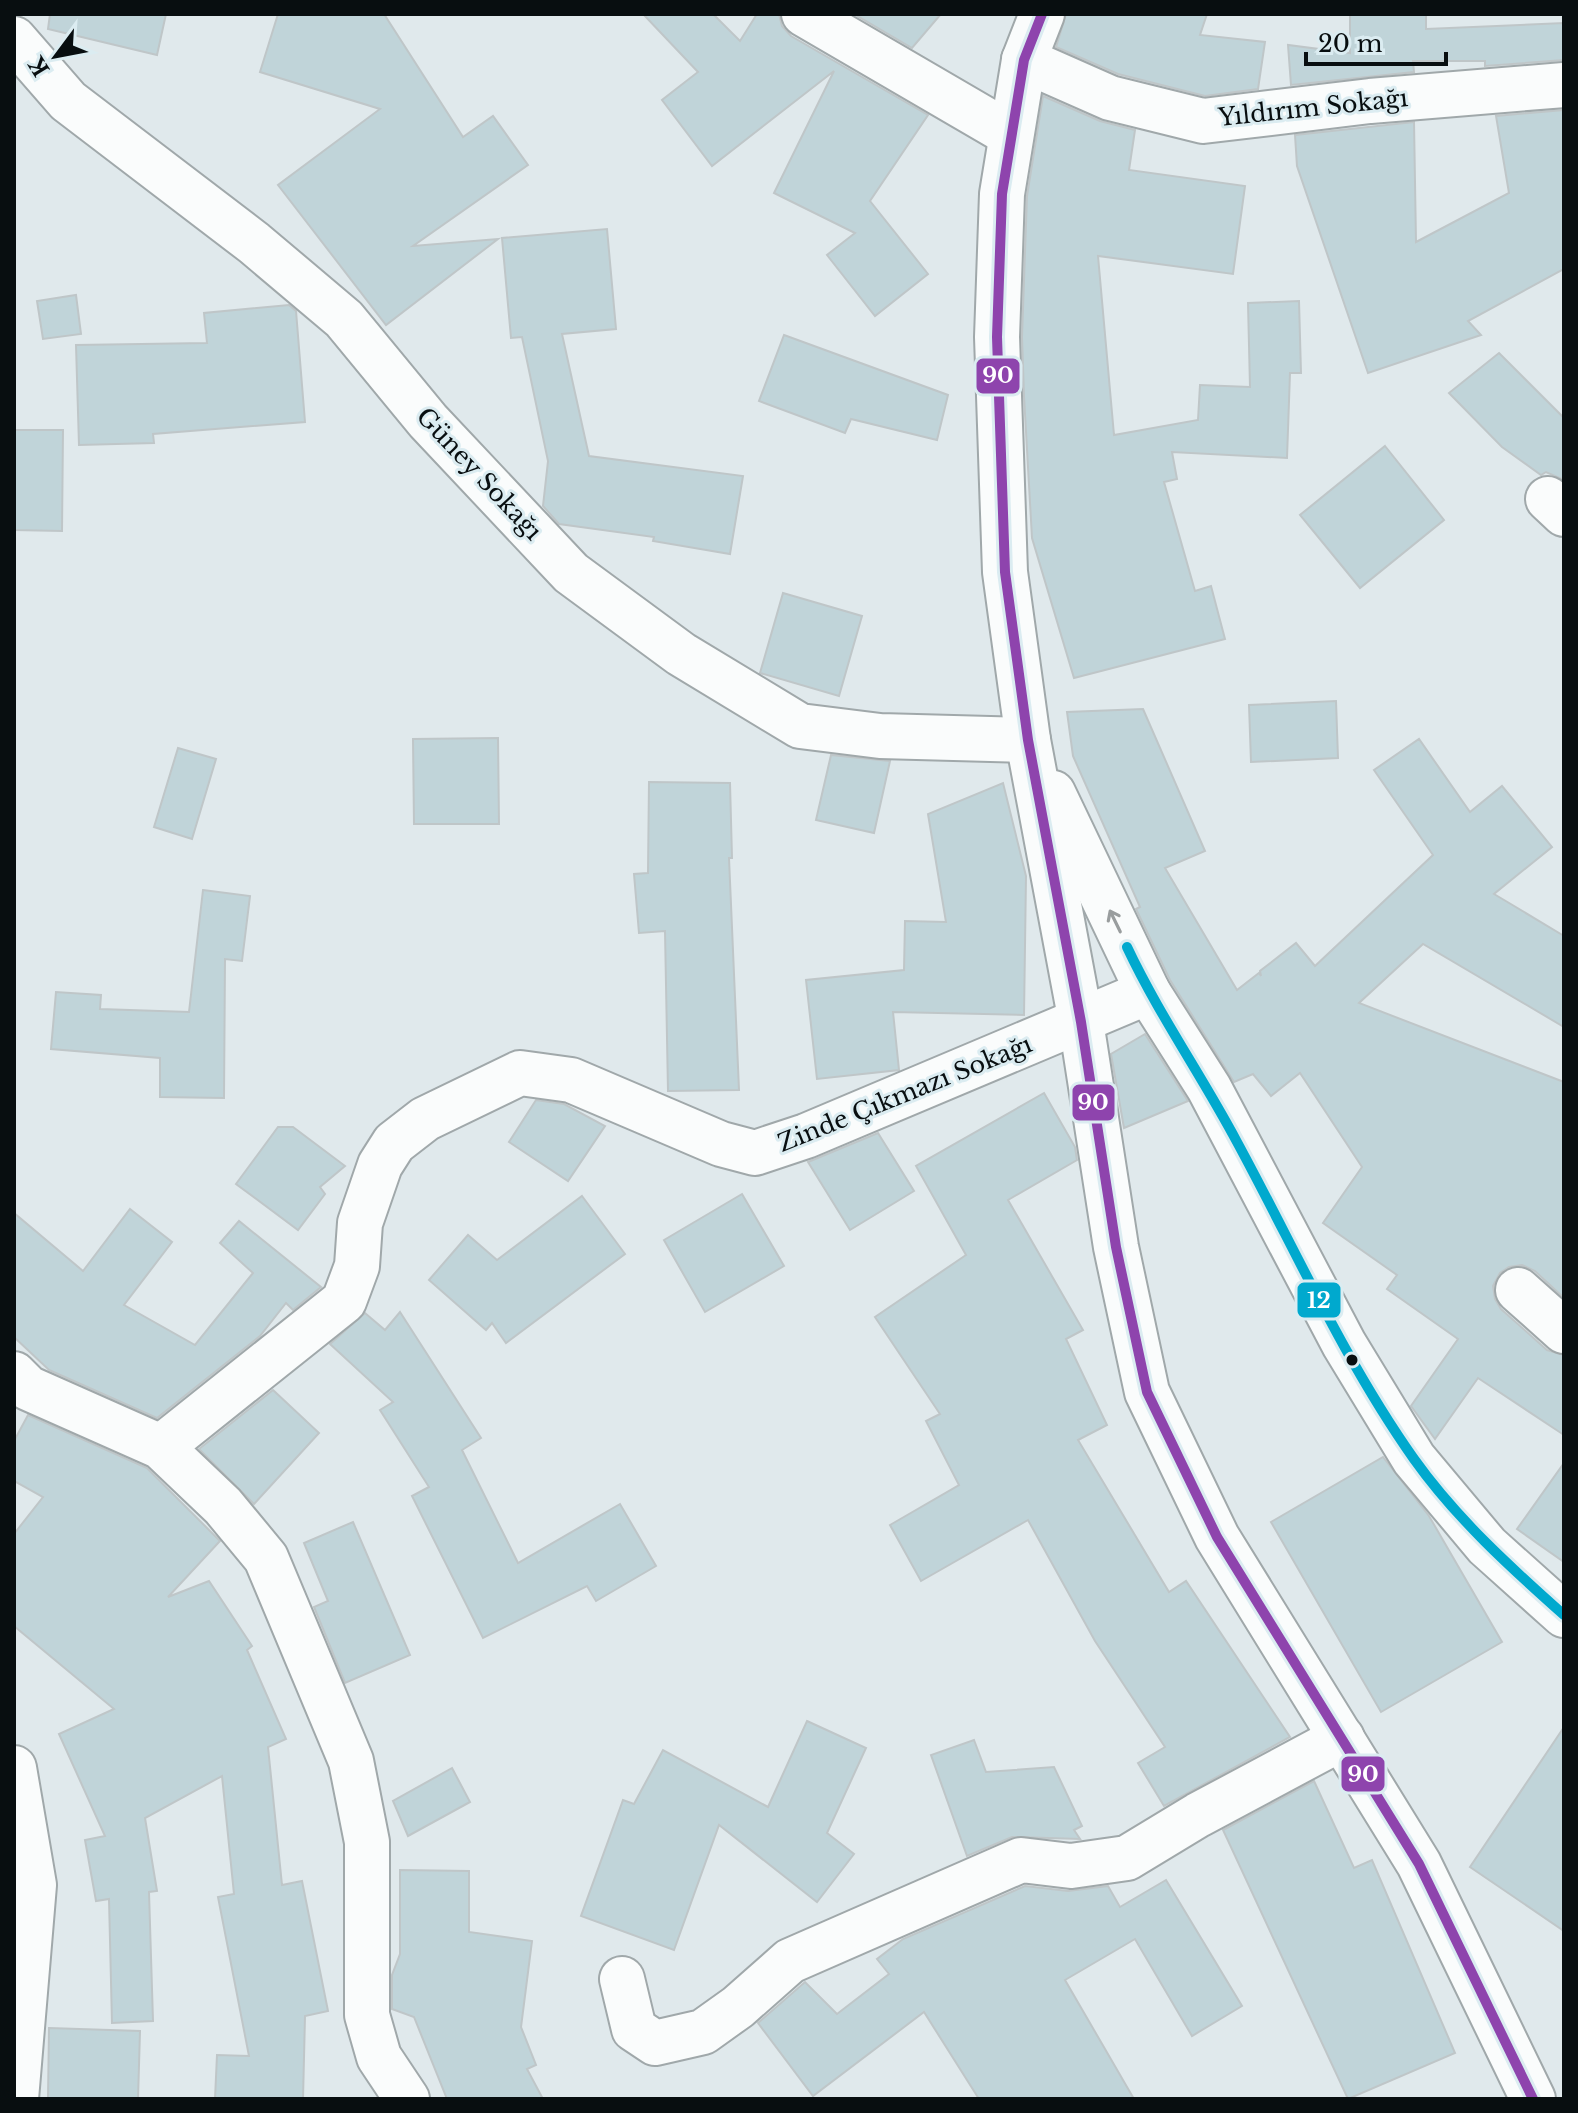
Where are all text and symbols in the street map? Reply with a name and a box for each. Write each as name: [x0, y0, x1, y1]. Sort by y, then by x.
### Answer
north arrow: [16, 16, 96, 96]
scale bar: [1306, 16, 1446, 66]
text: 20 m: [1318, 29, 1383, 58]
text: K: [23, 51, 56, 81]
street label: Yıldırım Sokağı: [1216, 83, 1409, 132]
line badge: 90: [975, 357, 1021, 395]
text: 90: [982, 362, 1014, 389]
street label: Güney Sokağı: [411, 402, 548, 546]
one-way arrow: [1107, 910, 1122, 934]
street label: Zinde Çıkmazı Sokağı: [773, 1029, 1036, 1158]
line badge: 90: [1071, 1083, 1116, 1122]
text: 90: [1077, 1089, 1109, 1116]
line badge: 12: [1296, 1281, 1342, 1319]
text: 12: [1307, 1287, 1331, 1314]
unlabelled marker: [1344, 1352, 1360, 1368]
line badge: 90: [1340, 1755, 1386, 1793]
text: 90: [1347, 1761, 1379, 1788]

